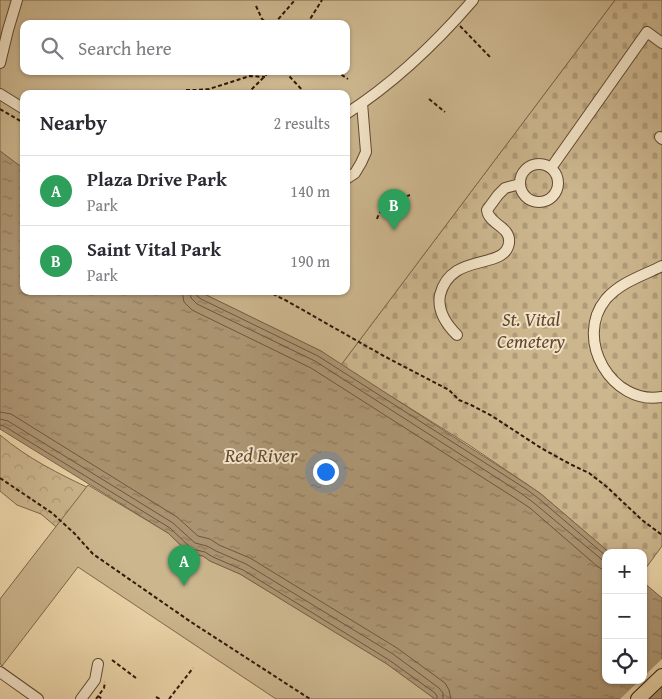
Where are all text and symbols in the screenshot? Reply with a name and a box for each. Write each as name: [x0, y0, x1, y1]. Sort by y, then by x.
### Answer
search box: [20, 20, 350, 75]
icon: search: [38, 34, 66, 62]
text: Search here: [78, 34, 172, 62]
text: Nearby: [40, 107, 107, 138]
text: 2 results: [273, 111, 330, 135]
text: Plaza Drive Park: [87, 165, 227, 193]
text: A: [51, 179, 61, 203]
text: 140 m: [290, 179, 330, 203]
pin: B: [378, 189, 410, 230]
text: Park: [87, 193, 118, 217]
text: Saint Vital Park: [87, 235, 221, 263]
text: B: [51, 249, 61, 273]
text: 190 m: [290, 249, 330, 273]
text: Park: [87, 263, 118, 287]
park label: St. Vital Cemetery: [497, 305, 565, 355]
water label: Red River: [224, 440, 298, 469]
your location: [313, 459, 339, 485]
pin: A: [168, 545, 200, 586]
map controls: [602, 549, 647, 684]
button: +: [602, 549, 647, 594]
button: −: [602, 594, 647, 639]
button: locate: [602, 639, 647, 684]

